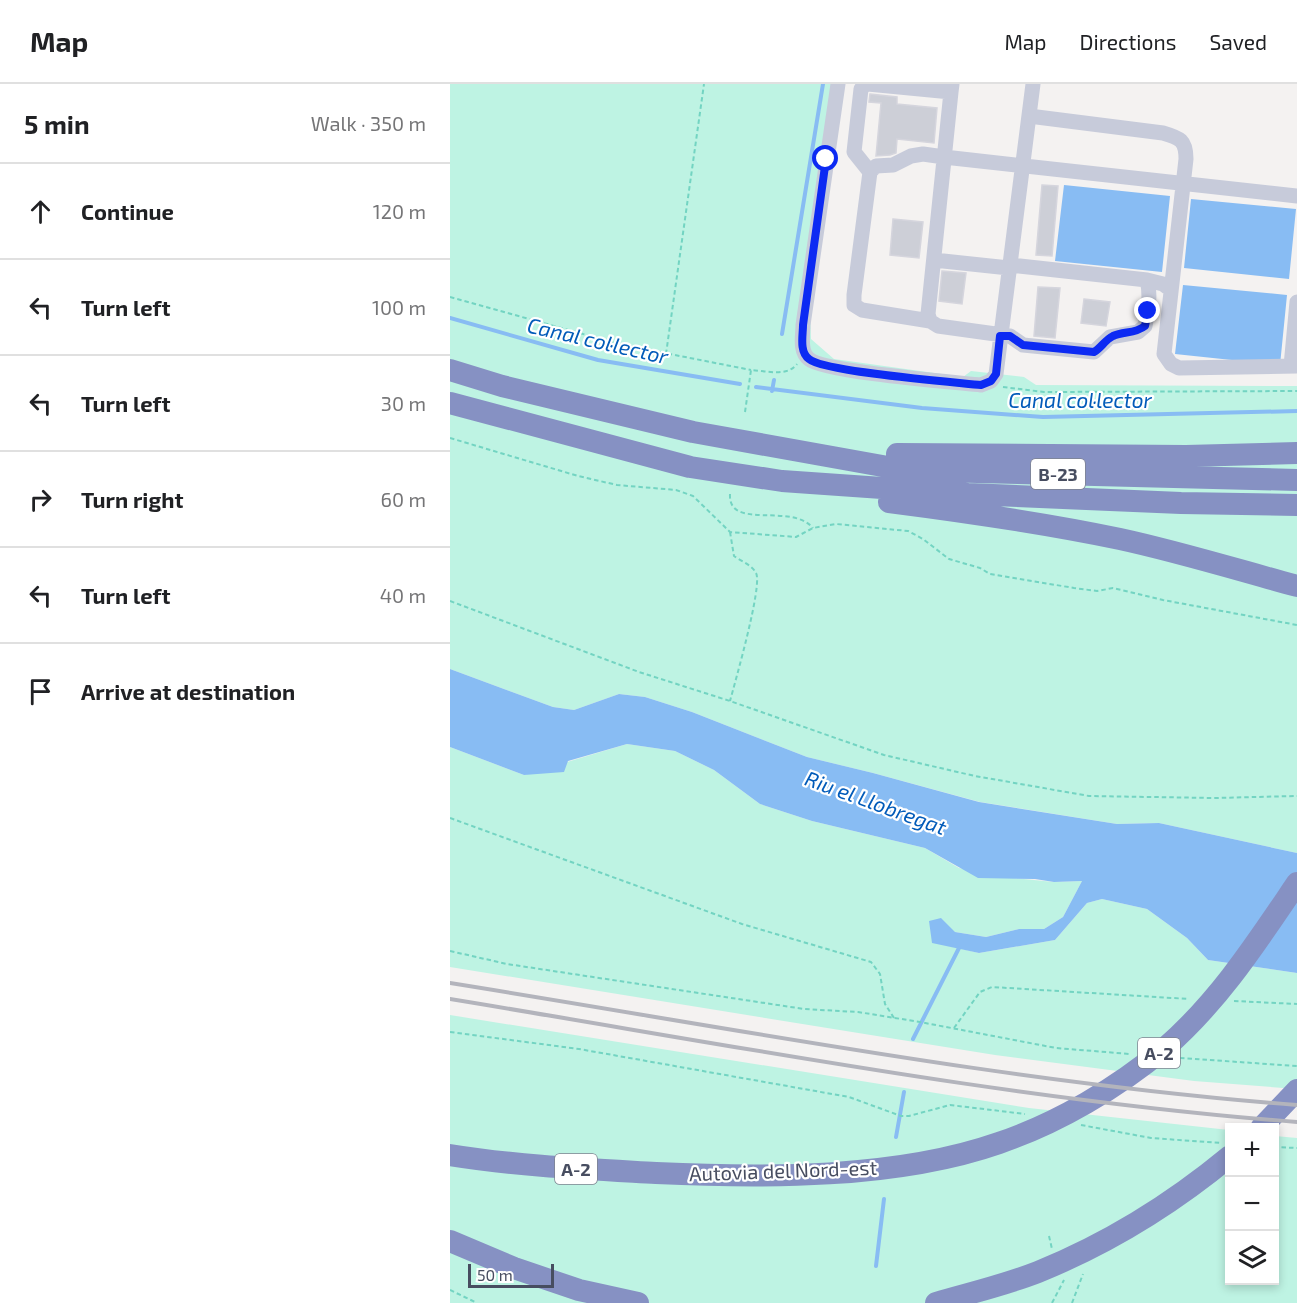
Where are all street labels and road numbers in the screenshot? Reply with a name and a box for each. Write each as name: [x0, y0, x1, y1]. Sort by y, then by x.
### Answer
road number: B-23: [1031, 459, 1085, 489]
road number: A-2: [1138, 1038, 1180, 1068]
road number: A-2: [555, 1154, 597, 1184]
street label: Autovia del Nord-est: [689, 1155, 878, 1185]

